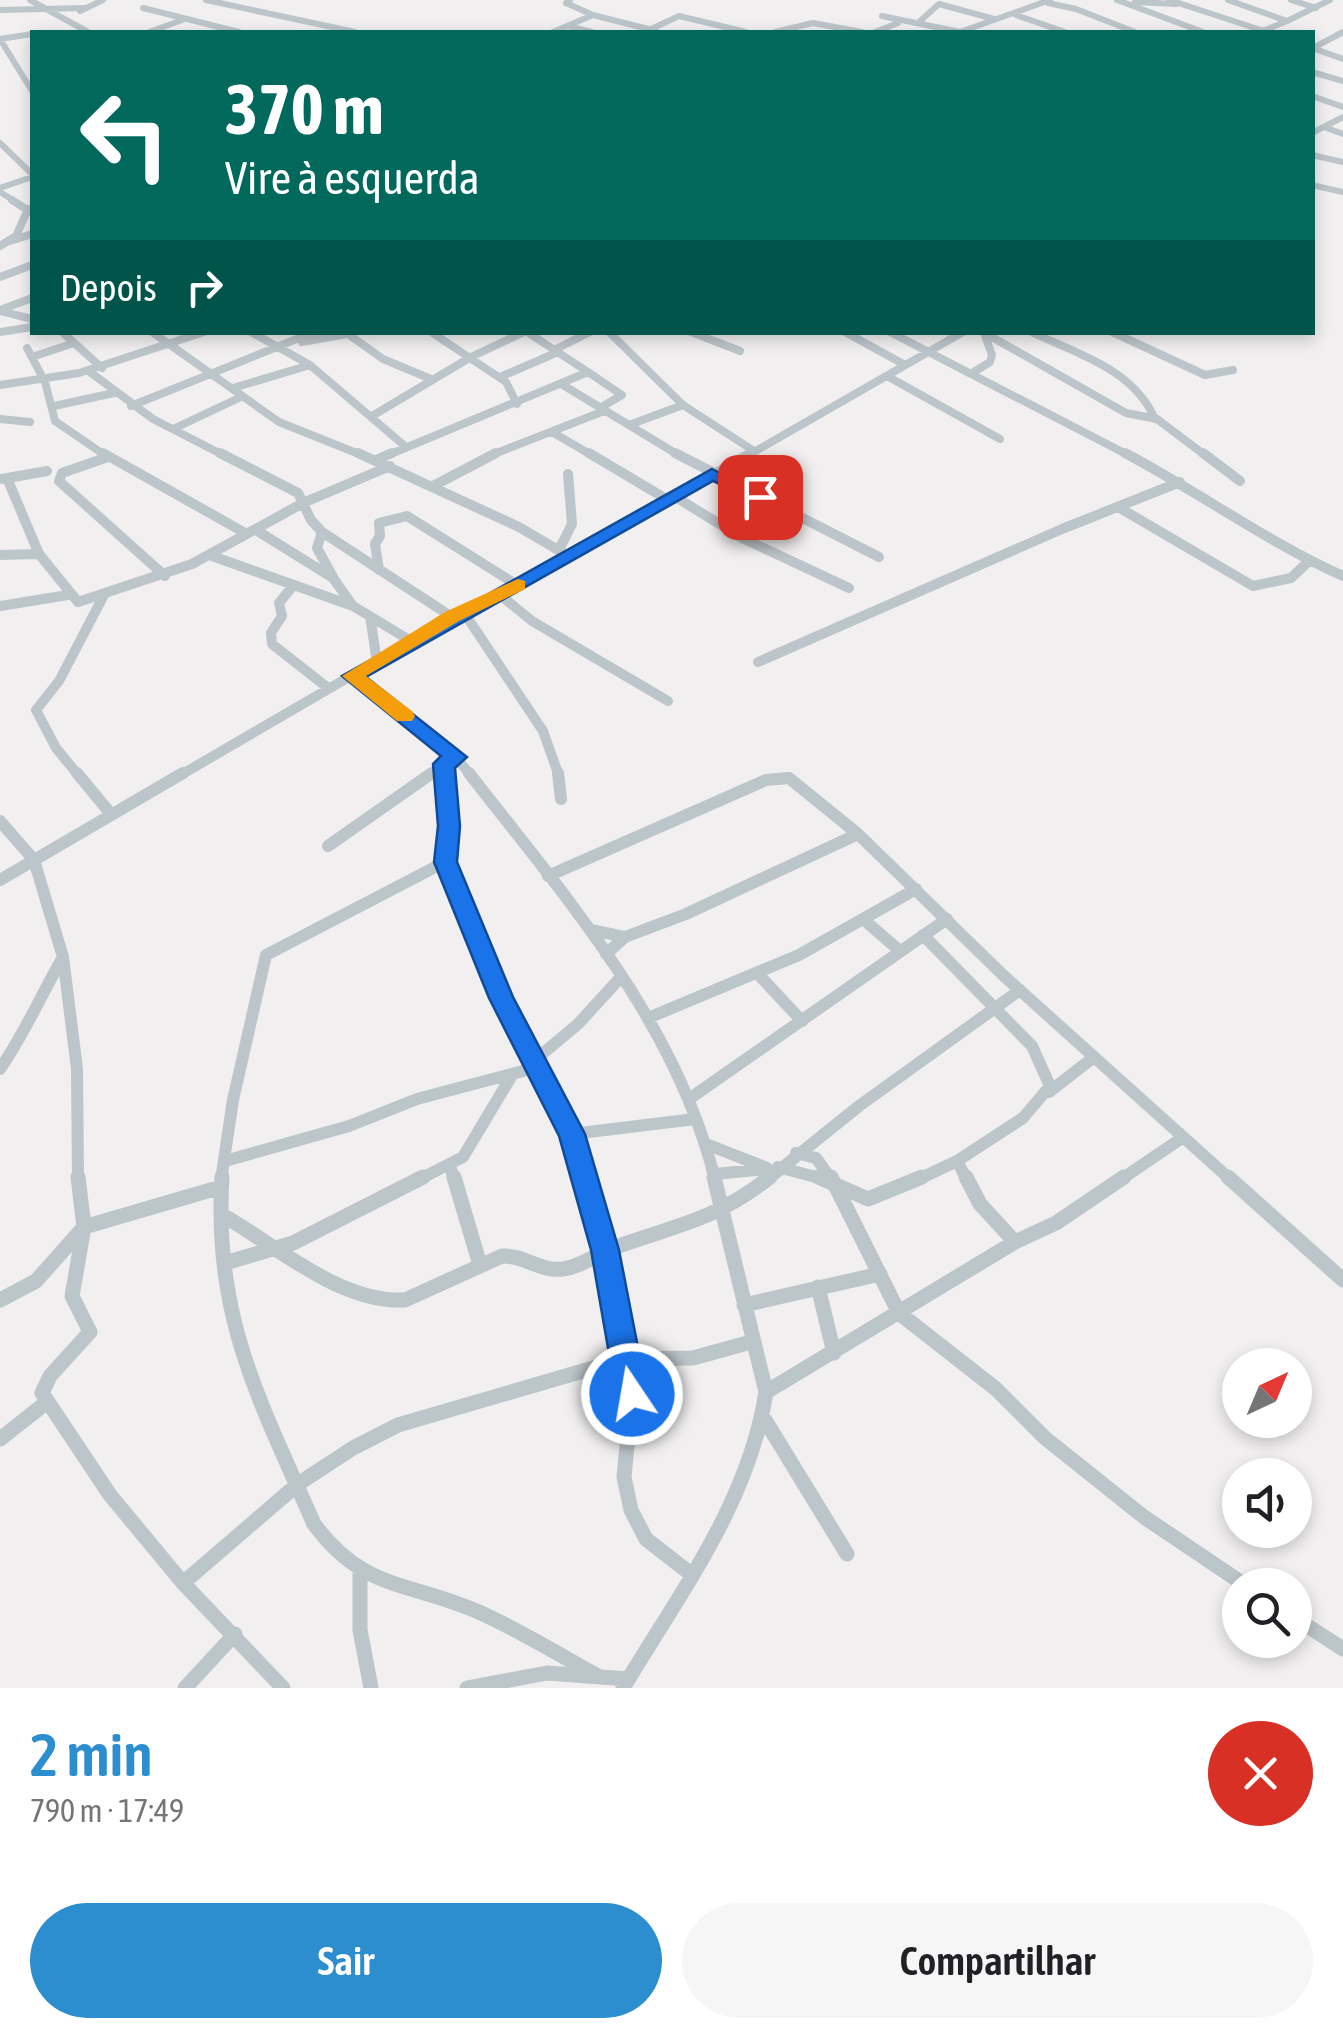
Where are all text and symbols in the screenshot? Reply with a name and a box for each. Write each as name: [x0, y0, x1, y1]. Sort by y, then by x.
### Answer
text: 370 m: [225, 69, 384, 149]
icon: left: [60, 70, 190, 200]
text: Vire à esquerda: [225, 152, 480, 204]
icon: right: [177, 260, 232, 315]
text: Depois: [60, 266, 157, 309]
pin: [718, 455, 803, 540]
icon: arrive: [733, 470, 788, 525]
position arrow: [580, 1342, 684, 1446]
north arrow: [1222, 1348, 1312, 1438]
map controls: [1222, 1348, 1312, 1658]
button: sound: [1222, 1458, 1312, 1548]
button: search: [1222, 1568, 1312, 1658]
text: 2 min: [30, 1720, 153, 1789]
button: close: [1208, 1721, 1313, 1826]
text: 790 m · 17:49: [30, 1792, 184, 1829]
button: Sair: [30, 1903, 662, 2018]
button: Compartilhar: [682, 1903, 1313, 2018]

